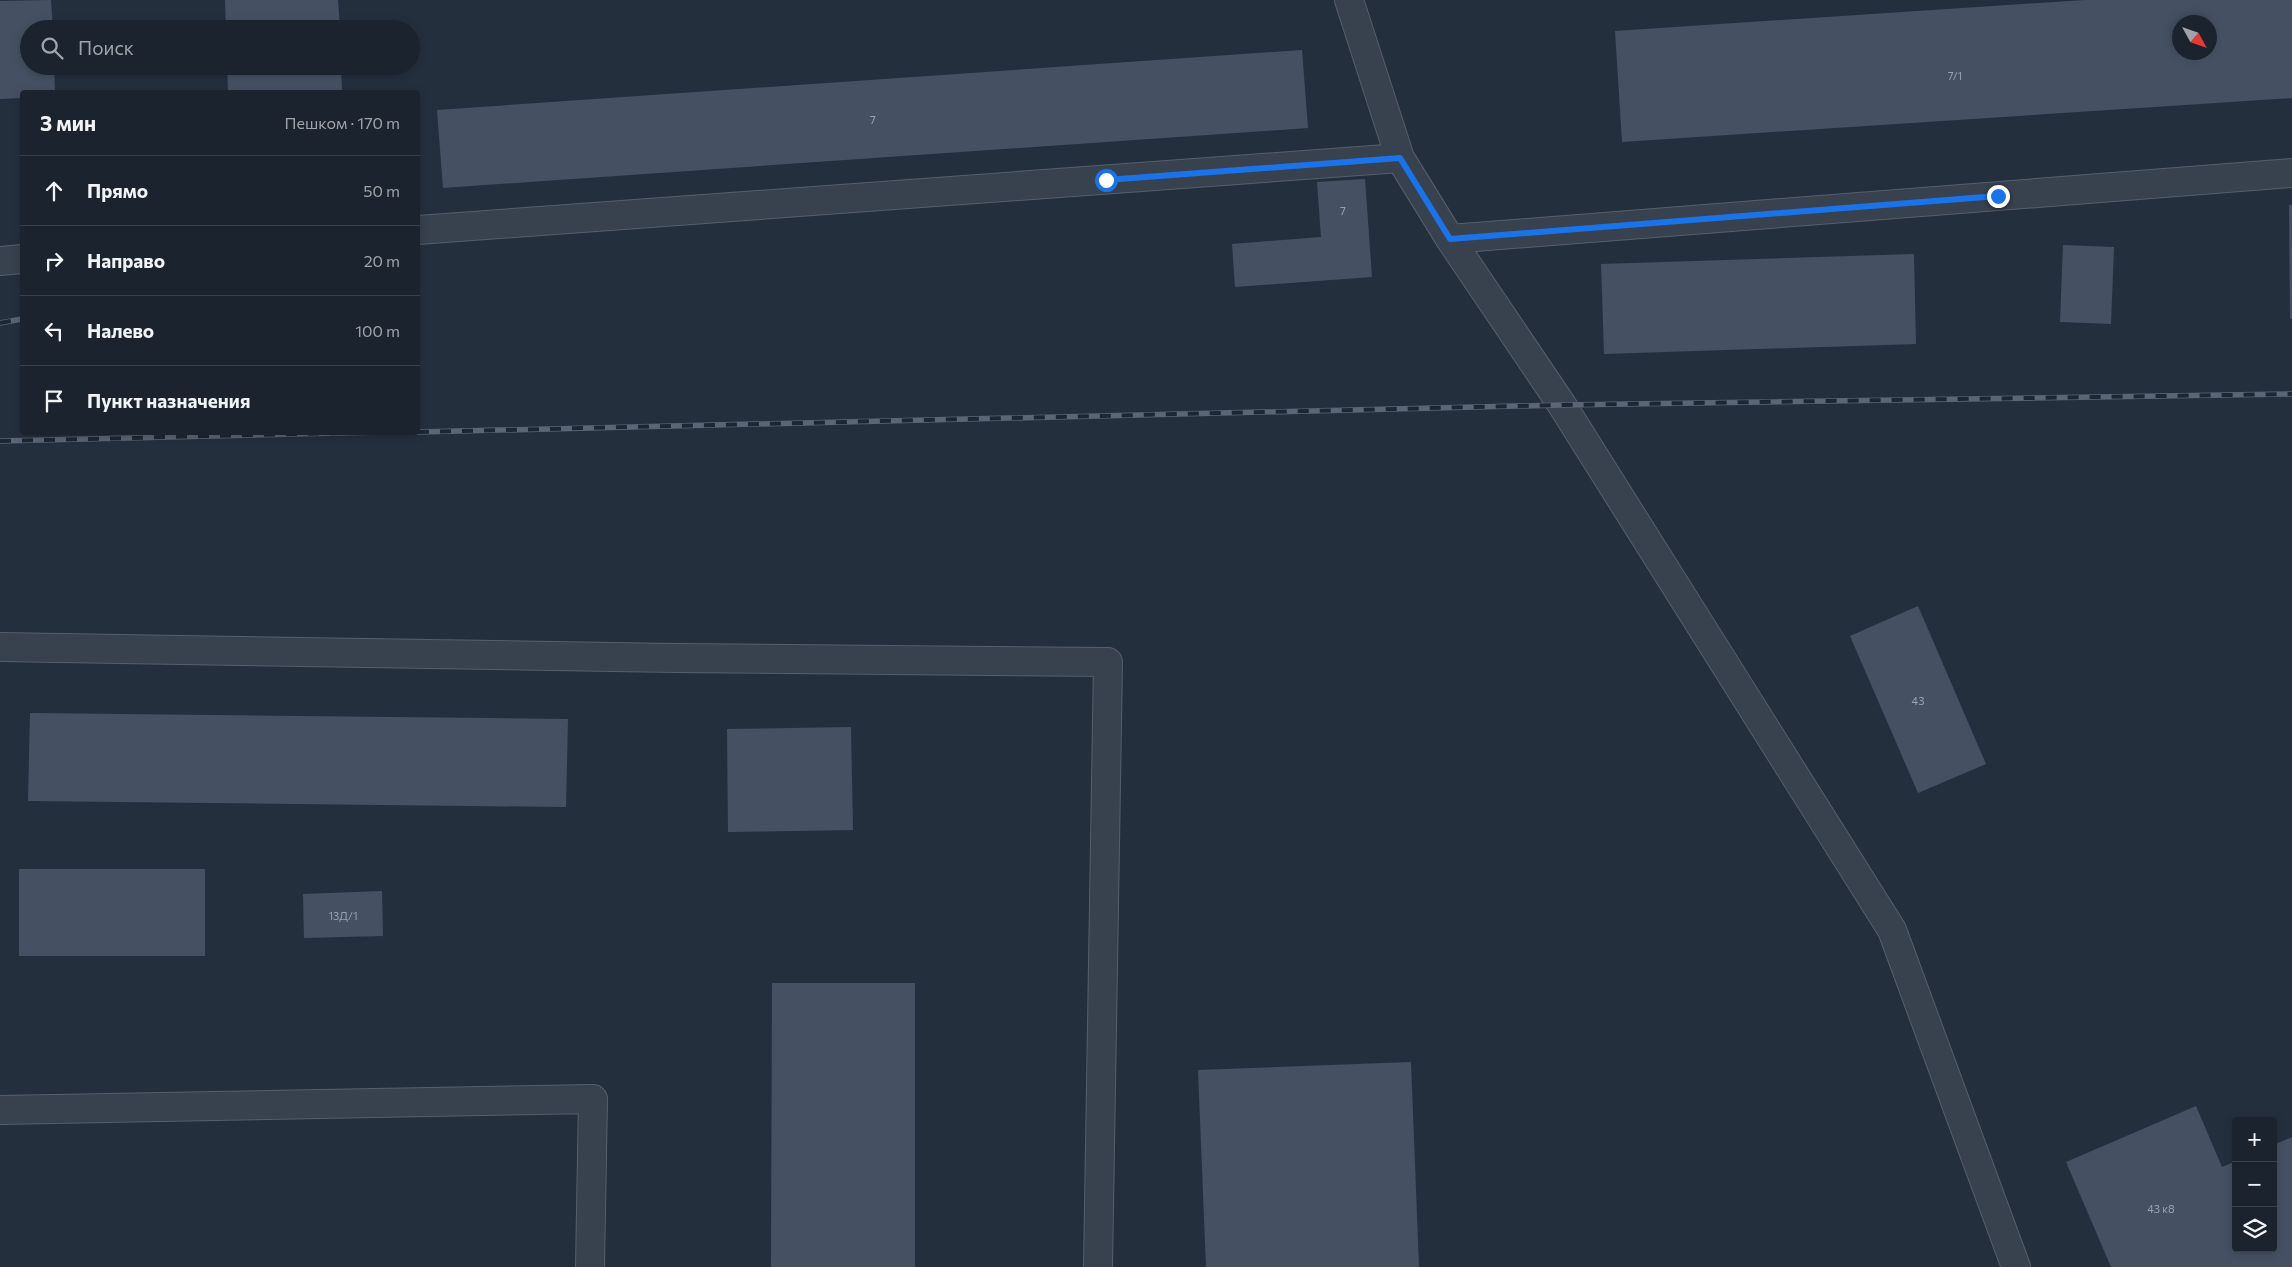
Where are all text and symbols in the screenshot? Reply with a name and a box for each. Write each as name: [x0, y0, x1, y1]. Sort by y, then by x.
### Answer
north arrow: [2172, 15, 2217, 60]
search box: [20, 20, 420, 75]
icon: search: [38, 34, 66, 62]
text: Поиск: [78, 36, 134, 59]
house number: 7/1: [1948, 69, 1962, 82]
text: 3 мин: [40, 110, 96, 135]
text: Пешком · 170 m: [285, 113, 400, 132]
house number: 7: [870, 113, 876, 126]
route start: [1095, 169, 1118, 192]
icon: ahead: [40, 177, 68, 205]
text: Прямо: [87, 179, 148, 202]
text: 50 m: [363, 181, 400, 200]
route end: [1987, 185, 2010, 208]
house number: 7: [1340, 204, 1346, 217]
icon: right: [40, 247, 68, 275]
text: Направо: [87, 249, 165, 272]
text: 20 m: [364, 251, 400, 270]
icon: left: [40, 317, 68, 345]
text: Налево: [87, 319, 154, 342]
text: 100 m: [355, 321, 400, 340]
icon: arrive: [40, 387, 68, 415]
text: Пункт назначения: [87, 389, 250, 412]
house number: 43: [1912, 694, 1924, 707]
house number: 13Д/1: [328, 909, 358, 922]
map controls: [2232, 1117, 2277, 1252]
button: +: [2232, 1117, 2277, 1162]
button: −: [2232, 1162, 2277, 1207]
house number: 43 к8: [2147, 1202, 2175, 1215]
button: layers: [2232, 1207, 2277, 1252]

